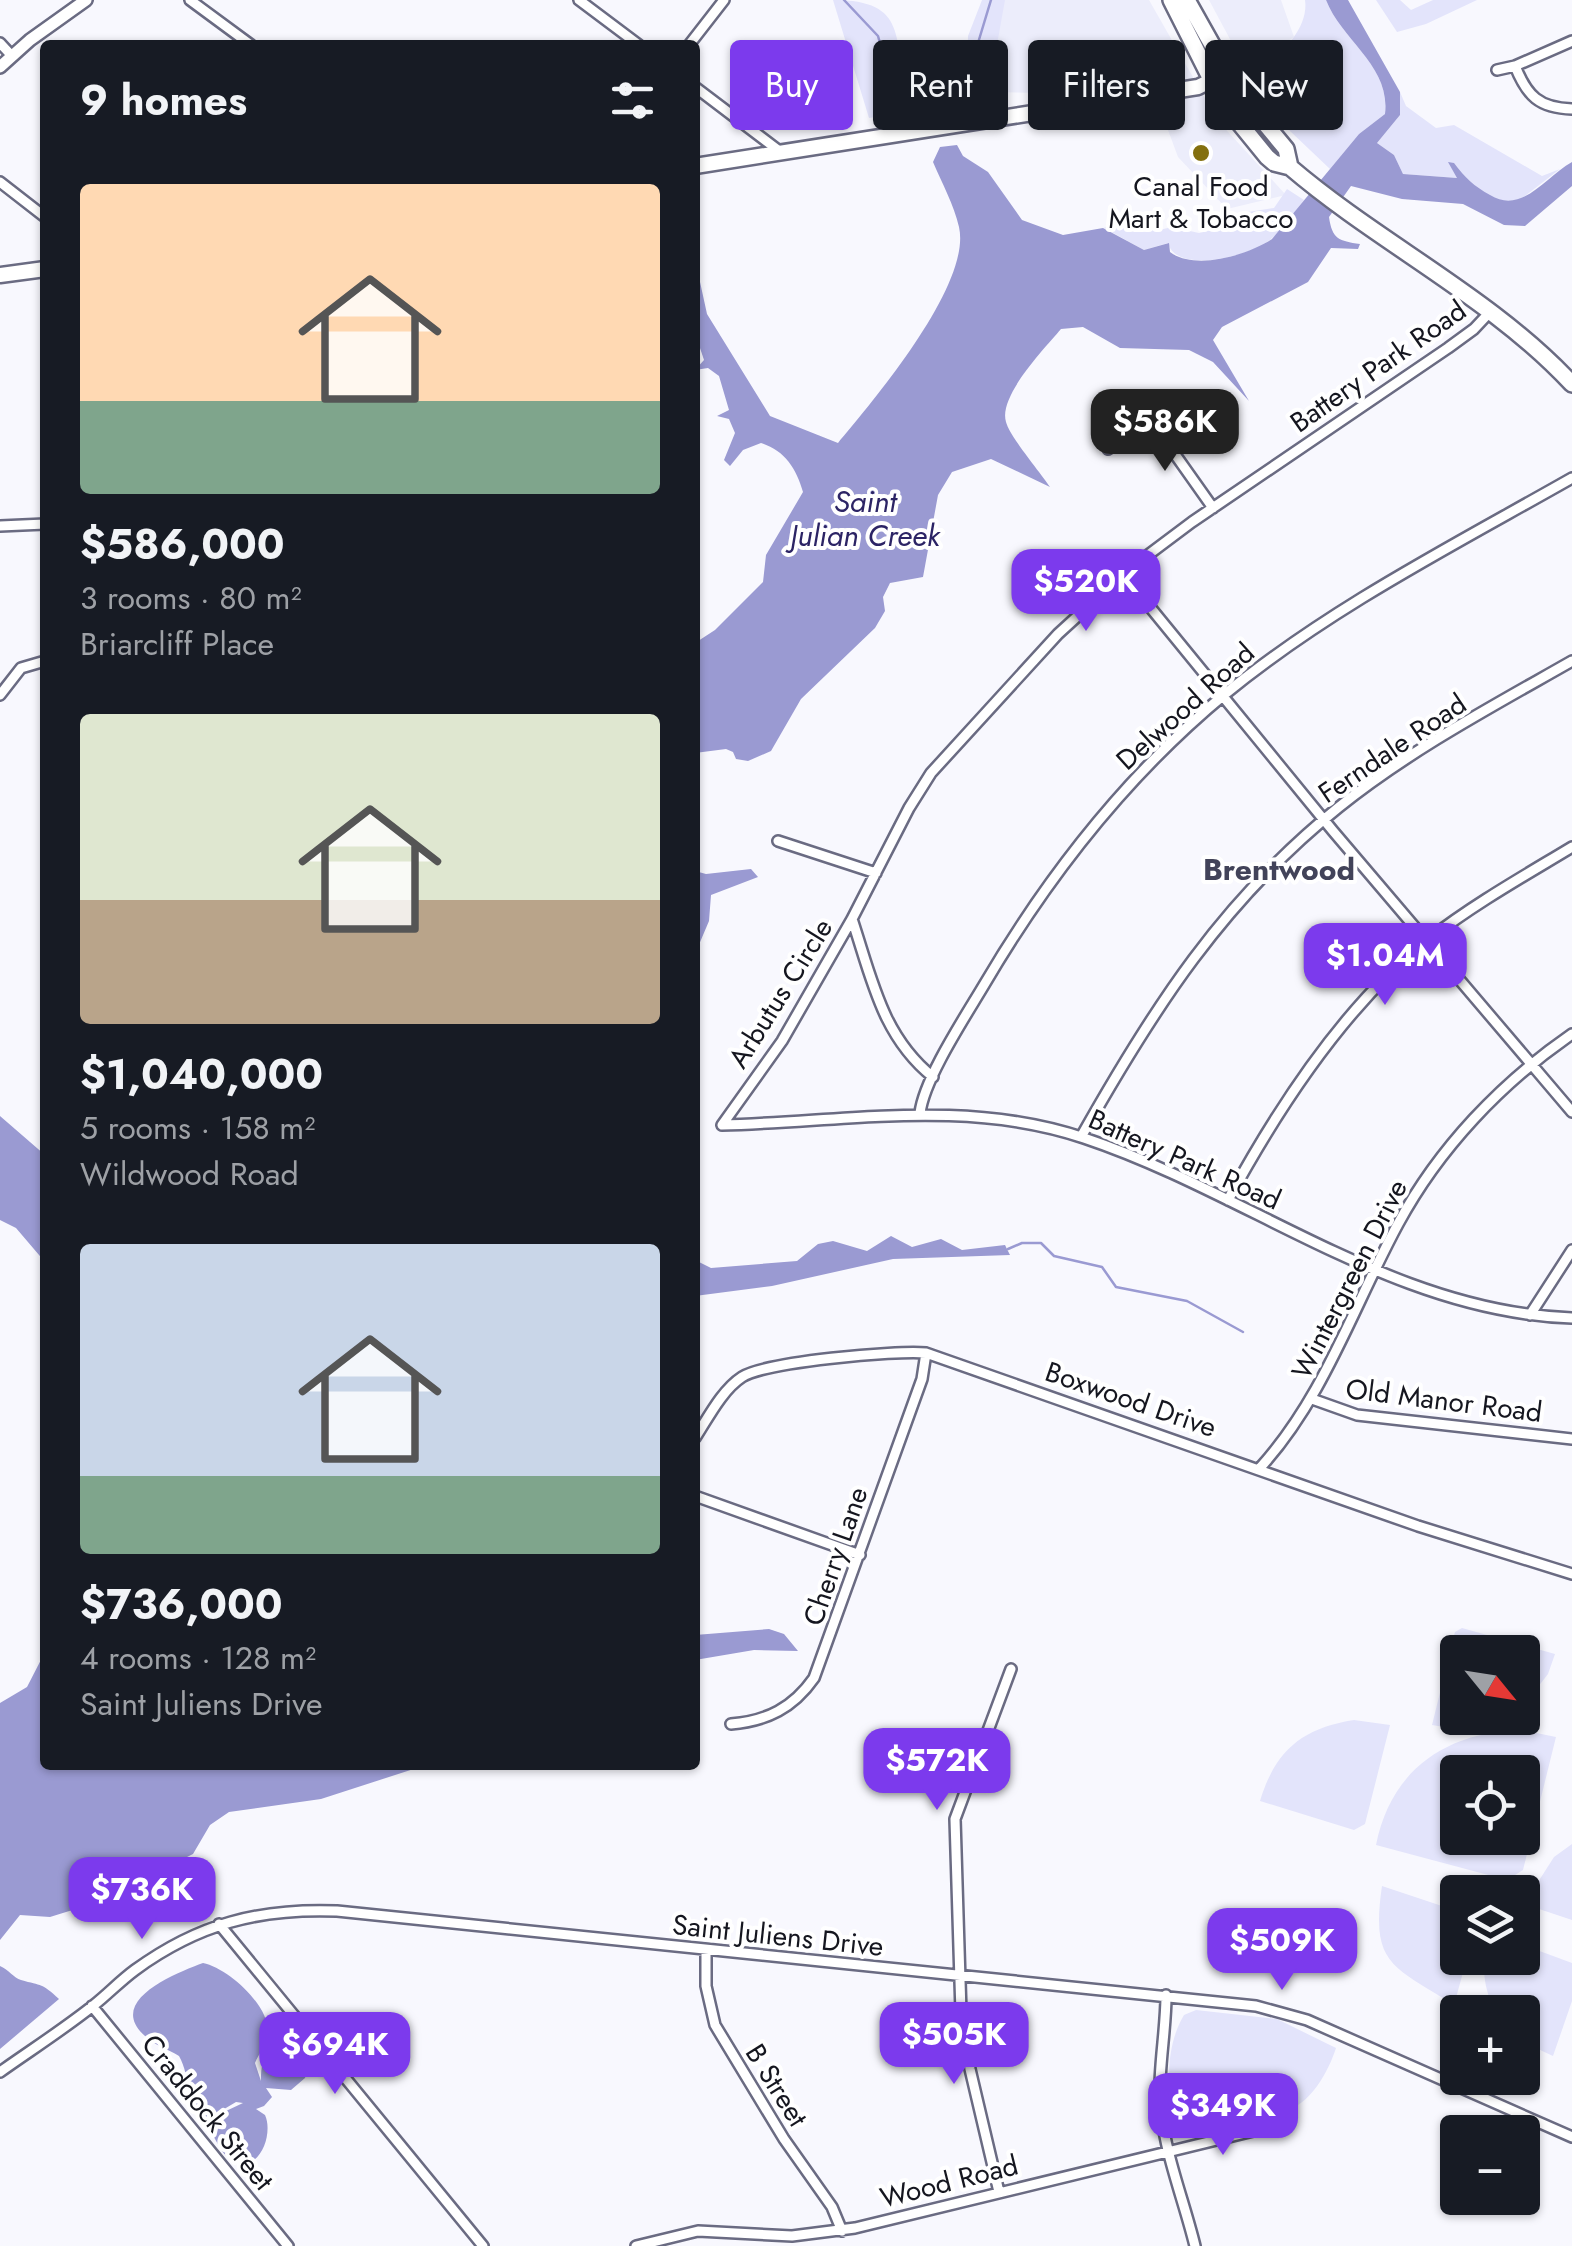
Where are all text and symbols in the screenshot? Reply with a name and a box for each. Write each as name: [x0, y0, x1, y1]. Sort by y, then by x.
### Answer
chip: Buy: [730, 40, 853, 130]
chip: Rent: [873, 40, 1008, 130]
chip: Filters: [1028, 40, 1185, 130]
chip: New: [1205, 40, 1343, 130]
text: 9 homes: [80, 70, 247, 131]
icon: filters: [605, 73, 660, 128]
marker: Canal Food Mart & Tobacco: [1190, 142, 1212, 164]
place label: Canal Food Mart & Tobacco: [1108, 166, 1294, 239]
icon: home: [280, 249, 460, 429]
street label: Battery Park Road: [1282, 290, 1475, 443]
pin: $586K: [1095, 389, 1235, 474]
text: $586K: [1113, 398, 1217, 444]
water label: Saint Julian Creek: [785, 480, 941, 557]
text: $586,000: [80, 514, 285, 575]
pin: $520K: [1016, 549, 1156, 634]
text: $520K: [1033, 558, 1139, 604]
text: 3 rooms · 80 m²: [80, 575, 301, 621]
text: Briarcliff Place: [80, 621, 274, 667]
street label: Delwood Road: [1107, 633, 1264, 780]
street label: Ferndale Road: [1310, 684, 1475, 813]
icon: home: [280, 779, 460, 959]
district label: Brentwood: [1203, 848, 1355, 891]
street label: Arbutus Circle: [718, 910, 843, 1076]
pin: $1.04M: [1304, 923, 1466, 1008]
text: $1.04M: [1326, 932, 1444, 978]
text: $1,040,000: [80, 1044, 323, 1105]
street label: Battery Park Road: [1082, 1099, 1288, 1220]
text: 5 rooms · 158 m²: [80, 1105, 315, 1151]
text: Wildwood Road: [80, 1151, 299, 1197]
street label: Wintergreen Drive: [1281, 1172, 1418, 1386]
icon: home: [280, 1309, 460, 1489]
street label: Boxwood Drive: [1040, 1351, 1222, 1448]
street label: Old Manor Road: [1343, 1368, 1544, 1433]
street label: Cherry Lane: [793, 1481, 878, 1631]
text: $736,000: [80, 1574, 283, 1635]
text: 4 rooms · 128 m²: [80, 1635, 316, 1681]
north arrow: [1440, 1635, 1540, 1735]
map controls: [1440, 1635, 1540, 2215]
text: Saint Juliens Drive: [80, 1681, 322, 1727]
pin: $572K: [867, 1728, 1007, 1813]
text: $572K: [885, 1737, 989, 1783]
button: locate: [1440, 1755, 1540, 1855]
pin: $736K: [72, 1857, 212, 1942]
text: $736K: [91, 1866, 193, 1912]
button: layers: [1440, 1875, 1540, 1975]
street label: Saint Juliens Drive: [670, 1904, 886, 1967]
pin: $509K: [1212, 1908, 1352, 1993]
text: $509K: [1229, 1917, 1335, 1963]
button: +: [1440, 1995, 1540, 2095]
pin: $505K: [884, 2002, 1024, 2087]
text: $505K: [902, 2011, 1006, 2057]
pin: $694K: [265, 2012, 405, 2097]
text: $694K: [281, 2021, 389, 2067]
street label: Craddock Street: [132, 2025, 284, 2199]
street label: B Street: [735, 2036, 818, 2135]
pin: $349K: [1153, 2073, 1293, 2158]
text: $349K: [1170, 2082, 1276, 2128]
button: −: [1440, 2115, 1540, 2215]
street label: Wood Road: [876, 2145, 1022, 2218]

